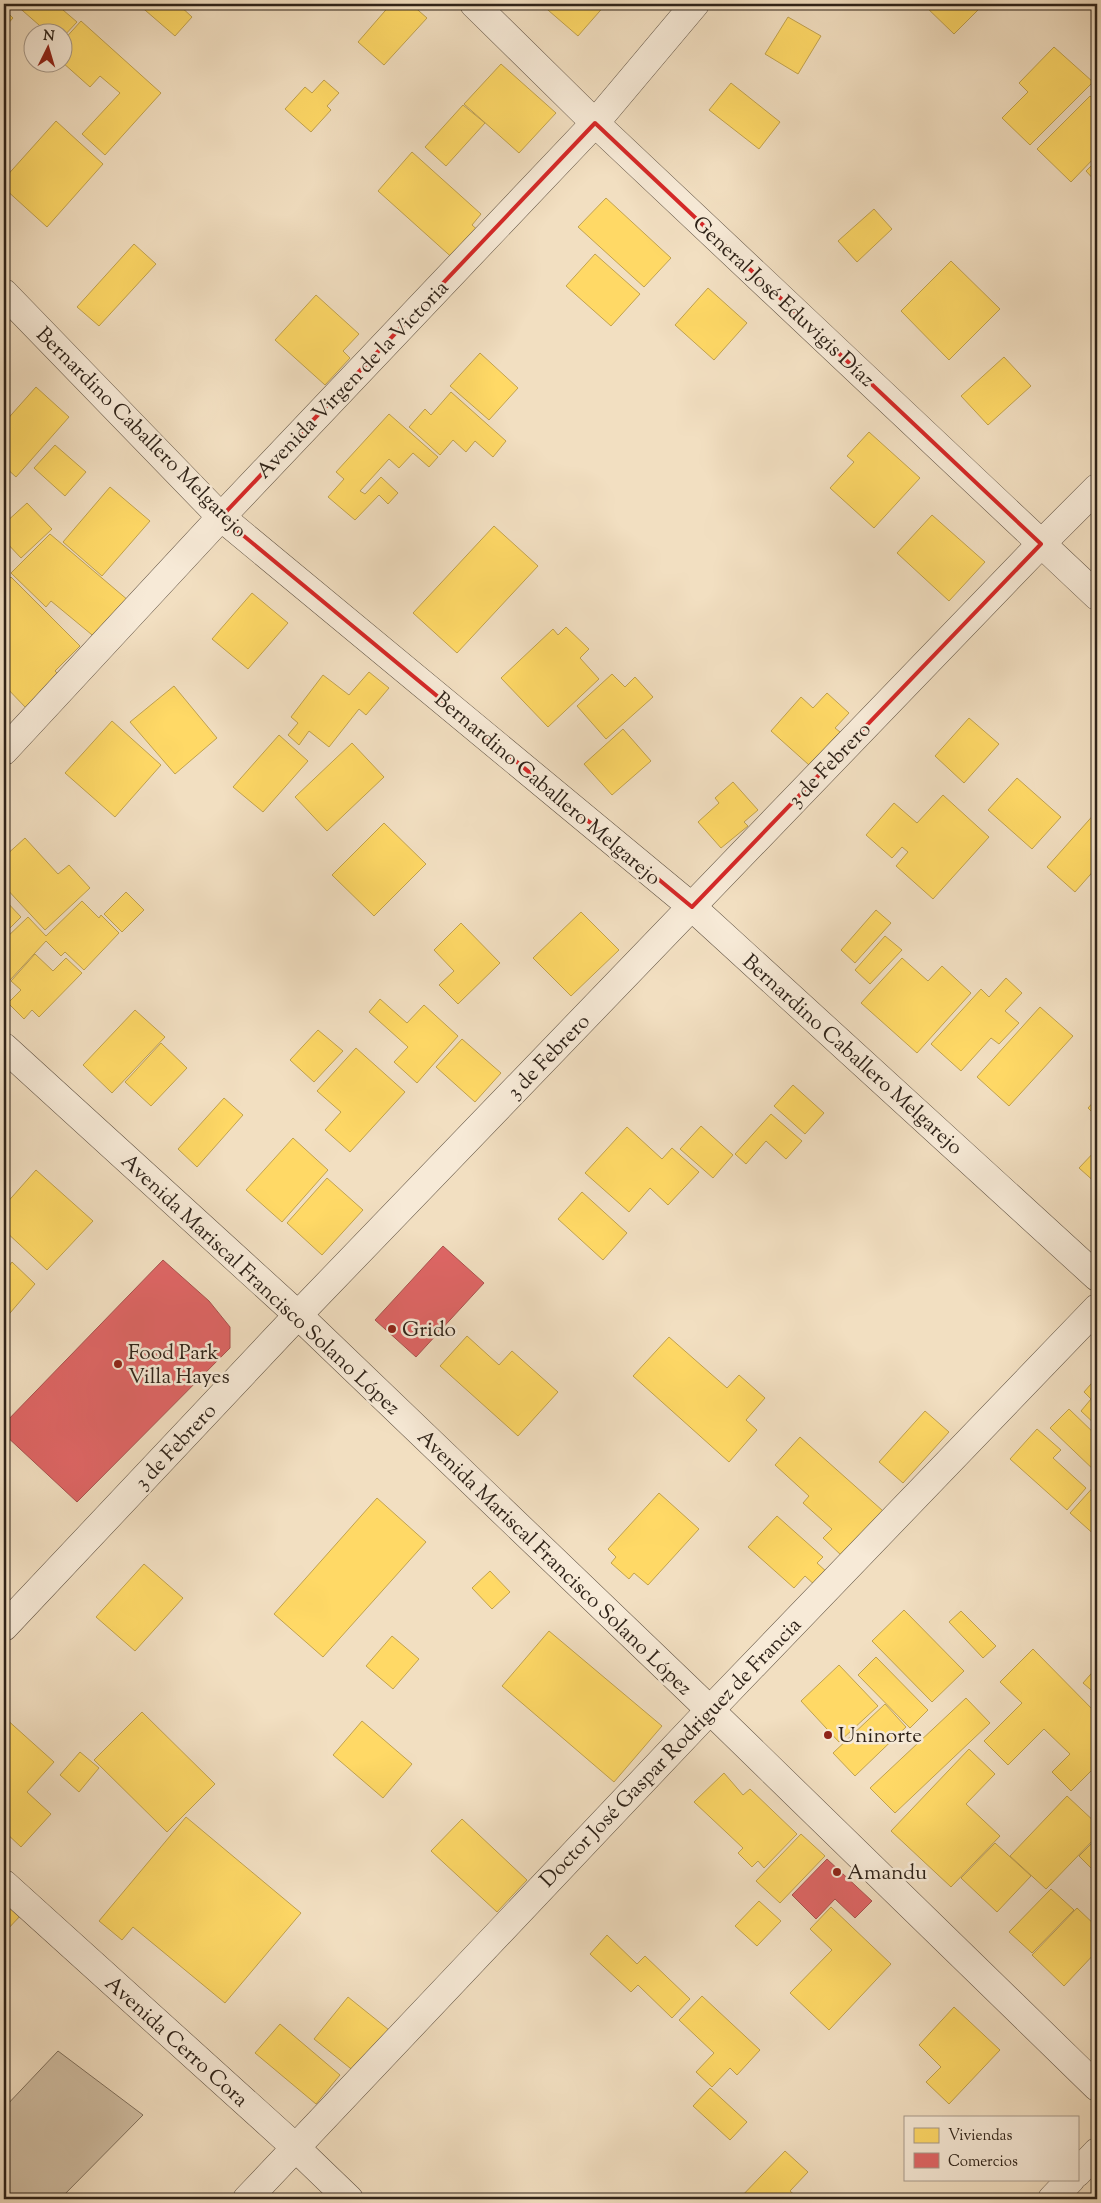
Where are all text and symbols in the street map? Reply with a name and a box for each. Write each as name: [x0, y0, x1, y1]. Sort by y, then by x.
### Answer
north arrow: [22, 22, 72, 72]
text: N: [43, 27, 55, 47]
street label: General José Eduvigis Díaz: [685, 210, 880, 395]
street label: Avenida Virgen de la Victoria: [250, 274, 457, 486]
street label: Bernardino Caballero Melgarejo: [28, 321, 253, 546]
street label: Bernardino Caballero Melgarejo: [427, 686, 667, 894]
street label: 3 de Febrero: [782, 716, 879, 815]
street label: Bernardino Caballero Melgarejo: [735, 948, 969, 1163]
street label: 3 de Febrero: [501, 1008, 598, 1107]
street label: Avenida Mariscal Francisco Solano López: [113, 1148, 406, 1423]
place label: Grido: [402, 1316, 456, 1346]
marker: Grido: [386, 1323, 398, 1335]
place label: Food Park Villa Hayes: [128, 1339, 230, 1393]
marker: Food Park Villa Hayes: [112, 1358, 124, 1370]
street label: 3 de Febrero: [129, 1398, 224, 1497]
street label: Avenida Mariscal Francisco Solano López: [409, 1424, 698, 1703]
street label: Doctor José Gaspar Rodriguez de Francia: [534, 1611, 809, 1895]
place label: Uninorte: [838, 1722, 922, 1752]
marker: Uninorte: [822, 1729, 834, 1741]
place label: Amandu: [847, 1859, 927, 1889]
marker: Amandu: [831, 1866, 843, 1878]
street label: Avenida Cerro Cora: [97, 1970, 254, 2115]
legend: [904, 2116, 1078, 2180]
text: Viviendas: [948, 2126, 1013, 2147]
text: Comercios: [948, 2152, 1018, 2173]

